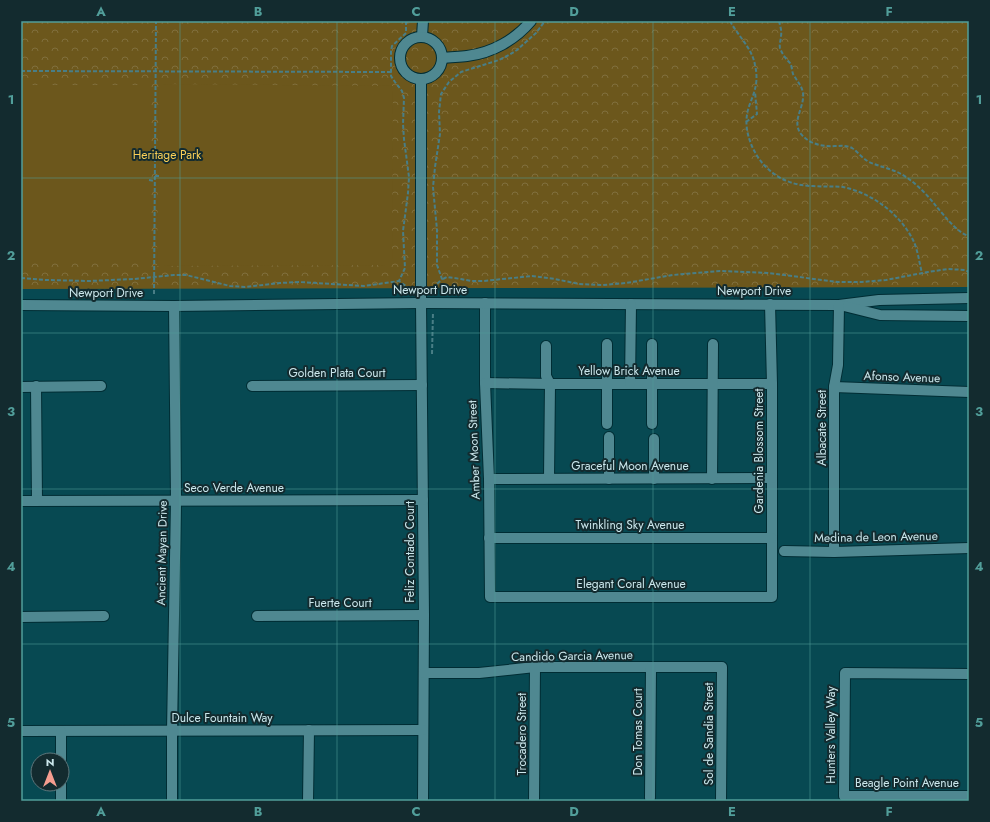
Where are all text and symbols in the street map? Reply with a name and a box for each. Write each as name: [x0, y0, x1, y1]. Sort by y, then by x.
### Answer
text: A: [95, 2, 106, 21]
text: B: [254, 2, 263, 21]
text: C: [411, 2, 421, 21]
text: D: [569, 2, 579, 21]
text: E: [728, 2, 736, 21]
text: F: [885, 2, 893, 21]
text: 1: [8, 90, 14, 109]
text: 1: [976, 90, 982, 109]
park label: Heritage Park: [133, 146, 202, 164]
text: 2: [7, 246, 15, 265]
text: 2: [975, 246, 983, 265]
street label: Newport Drive: [393, 281, 467, 299]
street label: Newport Drive: [717, 282, 791, 300]
street label: Newport Drive: [69, 284, 143, 302]
street label: Yellow Brick Avenue: [578, 362, 680, 380]
street label: Golden Plata Court: [289, 364, 386, 382]
street label: Afonso Avenue: [863, 367, 941, 387]
street label: Gardenia Blossom Street: [750, 388, 768, 513]
street label: Albacate Street: [813, 390, 831, 466]
street label: Amber Moon Street: [463, 400, 485, 500]
text: 3: [7, 402, 15, 421]
text: 3: [975, 402, 983, 421]
street label: Graceful Moon Avenue: [571, 457, 689, 475]
street label: Seco Verde Avenue: [184, 479, 284, 497]
street label: Ancient Mayan Drive: [152, 500, 172, 606]
street label: Feliz Contado Court: [401, 501, 419, 603]
street label: Twinkling Sky Avenue: [576, 516, 685, 534]
street label: Medina de Leon Avenue: [814, 527, 938, 547]
text: 4: [6, 557, 16, 576]
text: 4: [974, 557, 984, 576]
street label: Elegant Coral Avenue: [576, 575, 686, 593]
street label: Fuerte Court: [308, 594, 372, 612]
street label: Candido Garcia Avenue: [511, 646, 633, 666]
street label: Sol de Sandia Street: [700, 683, 718, 785]
street label: Hunters Valley Way: [822, 686, 840, 784]
street label: Don Tomas Court: [629, 688, 647, 776]
street label: Trocadero Street: [513, 693, 531, 775]
street label: Dulce Fountain Way: [172, 709, 273, 727]
text: 5: [7, 713, 15, 732]
text: 5: [975, 713, 983, 732]
north arrow: [30, 752, 70, 792]
text: N: [46, 754, 54, 770]
street label: Beagle Point Avenue: [855, 774, 959, 792]
text: A: [95, 802, 106, 821]
text: B: [254, 802, 263, 821]
text: C: [411, 802, 421, 821]
text: D: [569, 802, 579, 821]
text: E: [728, 802, 736, 821]
text: F: [885, 802, 893, 821]

